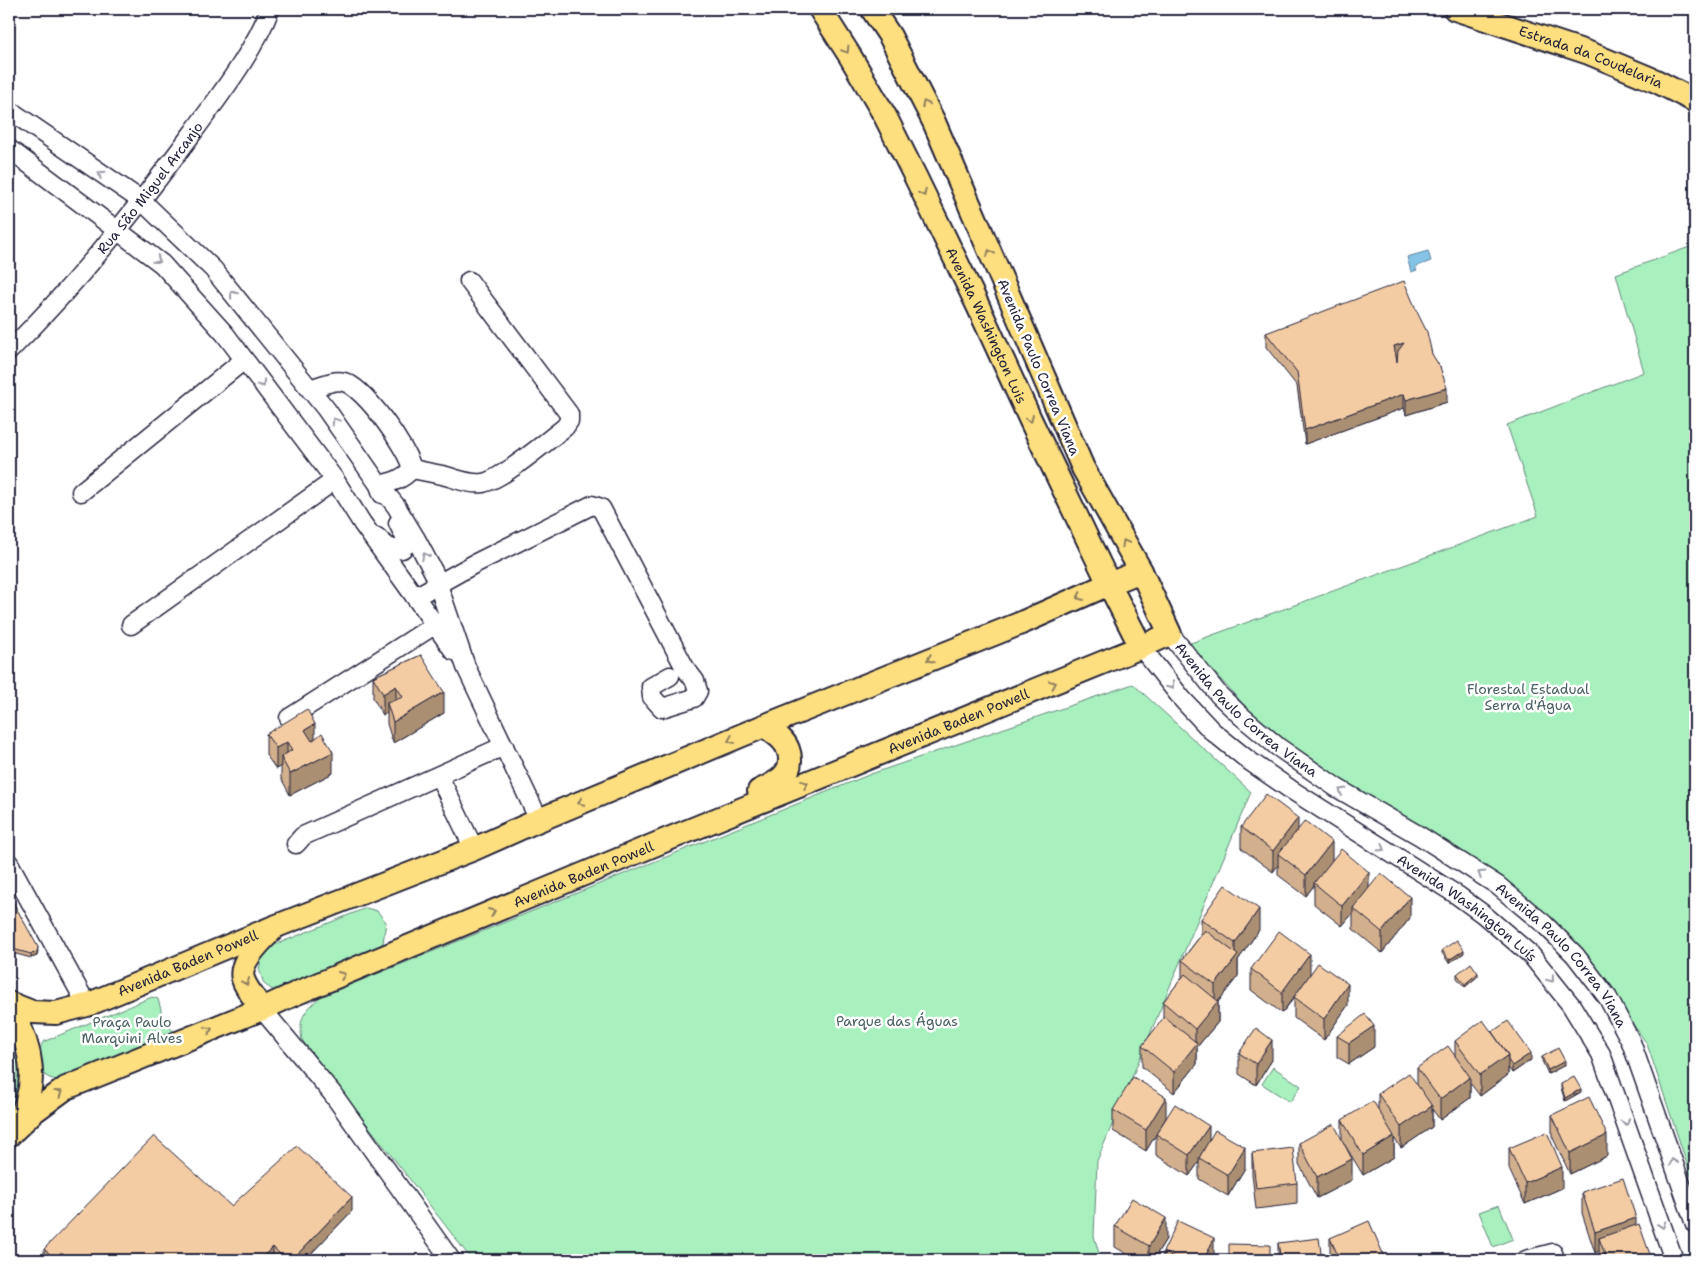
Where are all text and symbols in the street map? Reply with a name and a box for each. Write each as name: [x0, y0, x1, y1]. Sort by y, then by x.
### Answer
street label: Estrada da Coudelaria: [1516, 22, 1666, 92]
one-way arrow: [840, 44, 849, 53]
one-way arrow: [921, 100, 931, 109]
street label: Rua São Miguel Arcanjo: [93, 118, 207, 258]
one-way arrow: [98, 171, 107, 180]
one-way arrow: [917, 188, 928, 197]
street label: Avenida Washington Luis: [942, 244, 1031, 407]
one-way arrow: [986, 249, 997, 258]
one-way arrow: [152, 255, 161, 264]
street label: Avenida Paulo Correa Viana: [994, 276, 1085, 458]
one-way arrow: [230, 291, 239, 300]
one-way arrow: [256, 378, 265, 388]
one-way arrow: [1024, 414, 1034, 423]
one-way arrow: [331, 417, 341, 426]
one-way arrow: [1122, 539, 1132, 548]
one-way arrow: [421, 552, 431, 561]
one-way arrow: [1076, 590, 1085, 601]
street label: Avenida Paulo Correa Viana: [1171, 638, 1321, 781]
one-way arrow: [927, 654, 935, 664]
one-way arrow: [1048, 679, 1056, 689]
one-way arrow: [1166, 680, 1174, 689]
park label: Florestal Estadual Serra d'Água: [1467, 680, 1590, 714]
street label: Avenida Baden Powell: [885, 684, 1032, 758]
one-way arrow: [727, 733, 736, 744]
one-way arrow: [800, 780, 809, 790]
one-way arrow: [1338, 787, 1347, 797]
one-way arrow: [577, 796, 586, 807]
street label: Avenida Baden Powell: [511, 837, 657, 911]
one-way arrow: [1377, 841, 1386, 851]
street label: Avenida Washington Luís: [1394, 850, 1542, 965]
one-way arrow: [1477, 871, 1486, 881]
street label: Avenida Paulo Correa Viana: [1492, 879, 1631, 1031]
one-way arrow: [488, 908, 496, 918]
street label: Avenida Baden Powell: [115, 925, 262, 1000]
one-way arrow: [337, 970, 346, 981]
one-way arrow: [1545, 973, 1553, 982]
one-way arrow: [240, 977, 250, 986]
park label: Parque das Águas: [836, 1012, 958, 1030]
park label: Praça Paulo Marquini Alves: [82, 1013, 182, 1047]
one-way arrow: [204, 1026, 213, 1037]
one-way arrow: [53, 1090, 63, 1099]
one-way arrow: [1620, 1117, 1630, 1126]
one-way arrow: [1669, 1158, 1679, 1166]
one-way arrow: [1656, 1220, 1666, 1229]

